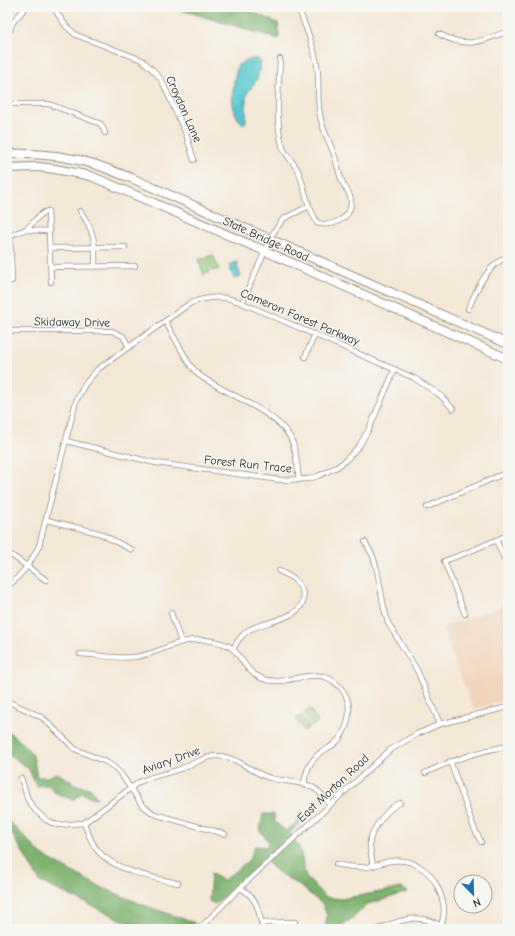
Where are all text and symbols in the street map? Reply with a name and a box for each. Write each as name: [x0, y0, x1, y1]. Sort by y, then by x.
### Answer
street label: Croydon Lane: [163, 74, 205, 144]
street label: State Bridge Road: [221, 214, 311, 264]
street label: Cameron Forest Parkway: [238, 286, 362, 349]
street label: Skidaway Drive: [34, 314, 110, 330]
street label: Forest Run Trace: [203, 452, 293, 476]
street label: Aviary Drive: [140, 743, 202, 777]
street label: East Morton Road: [294, 751, 372, 825]
north arrow: [453, 874, 493, 914]
text: N: [471, 895, 483, 910]

